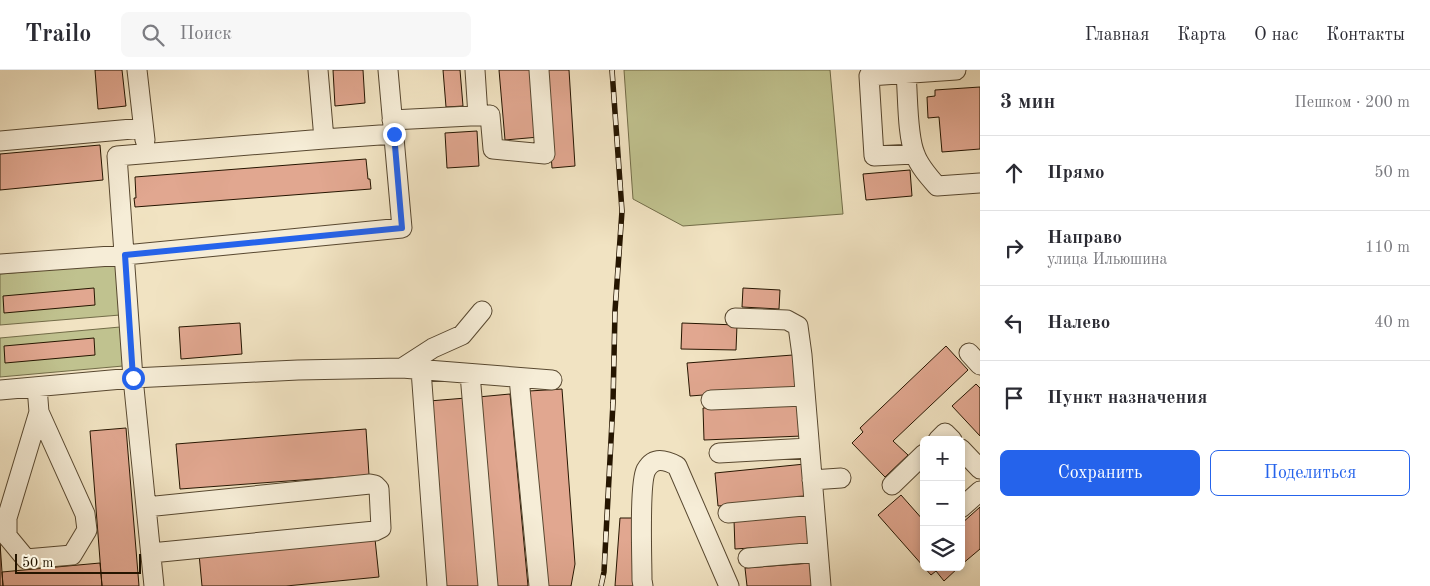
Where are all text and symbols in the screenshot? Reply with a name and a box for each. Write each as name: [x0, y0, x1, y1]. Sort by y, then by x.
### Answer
search box: [121, 12, 471, 57]
icon: search: [139, 21, 167, 49]
text: Trailo: [25, 23, 91, 47]
text: Поиск: [179, 25, 232, 44]
text: Главная: [1085, 26, 1149, 44]
text: Карта: [1177, 26, 1226, 44]
text: О нас: [1254, 26, 1298, 44]
text: Контакты: [1326, 26, 1405, 44]
text: 3 мин: [1000, 92, 1055, 113]
text: Пешком · 200 m: [1294, 95, 1410, 111]
route end: [383, 123, 406, 146]
icon: ahead: [1000, 159, 1028, 187]
text: Прямо: [1047, 164, 1105, 183]
text: 50 m: [1374, 165, 1410, 181]
text: Направо: [1047, 229, 1122, 248]
icon: right: [1000, 234, 1028, 262]
text: 110 m: [1365, 240, 1410, 256]
text: улица Ильюшина: [1047, 252, 1168, 268]
icon: left: [1000, 309, 1028, 337]
text: Налево: [1047, 314, 1110, 333]
text: 40 m: [1374, 315, 1410, 331]
route start: [122, 367, 145, 390]
icon: arrive: [1000, 384, 1028, 412]
text: Пункт назначения: [1047, 389, 1207, 408]
map controls: [920, 436, 965, 571]
button: +: [920, 436, 965, 481]
button: Сохранить: [1000, 450, 1200, 496]
button: Поделиться: [1210, 450, 1410, 496]
button: −: [920, 481, 965, 526]
button: layers: [920, 526, 965, 571]
scale bar: [15, 551, 141, 574]
text: 50 m: [22, 556, 53, 570]

